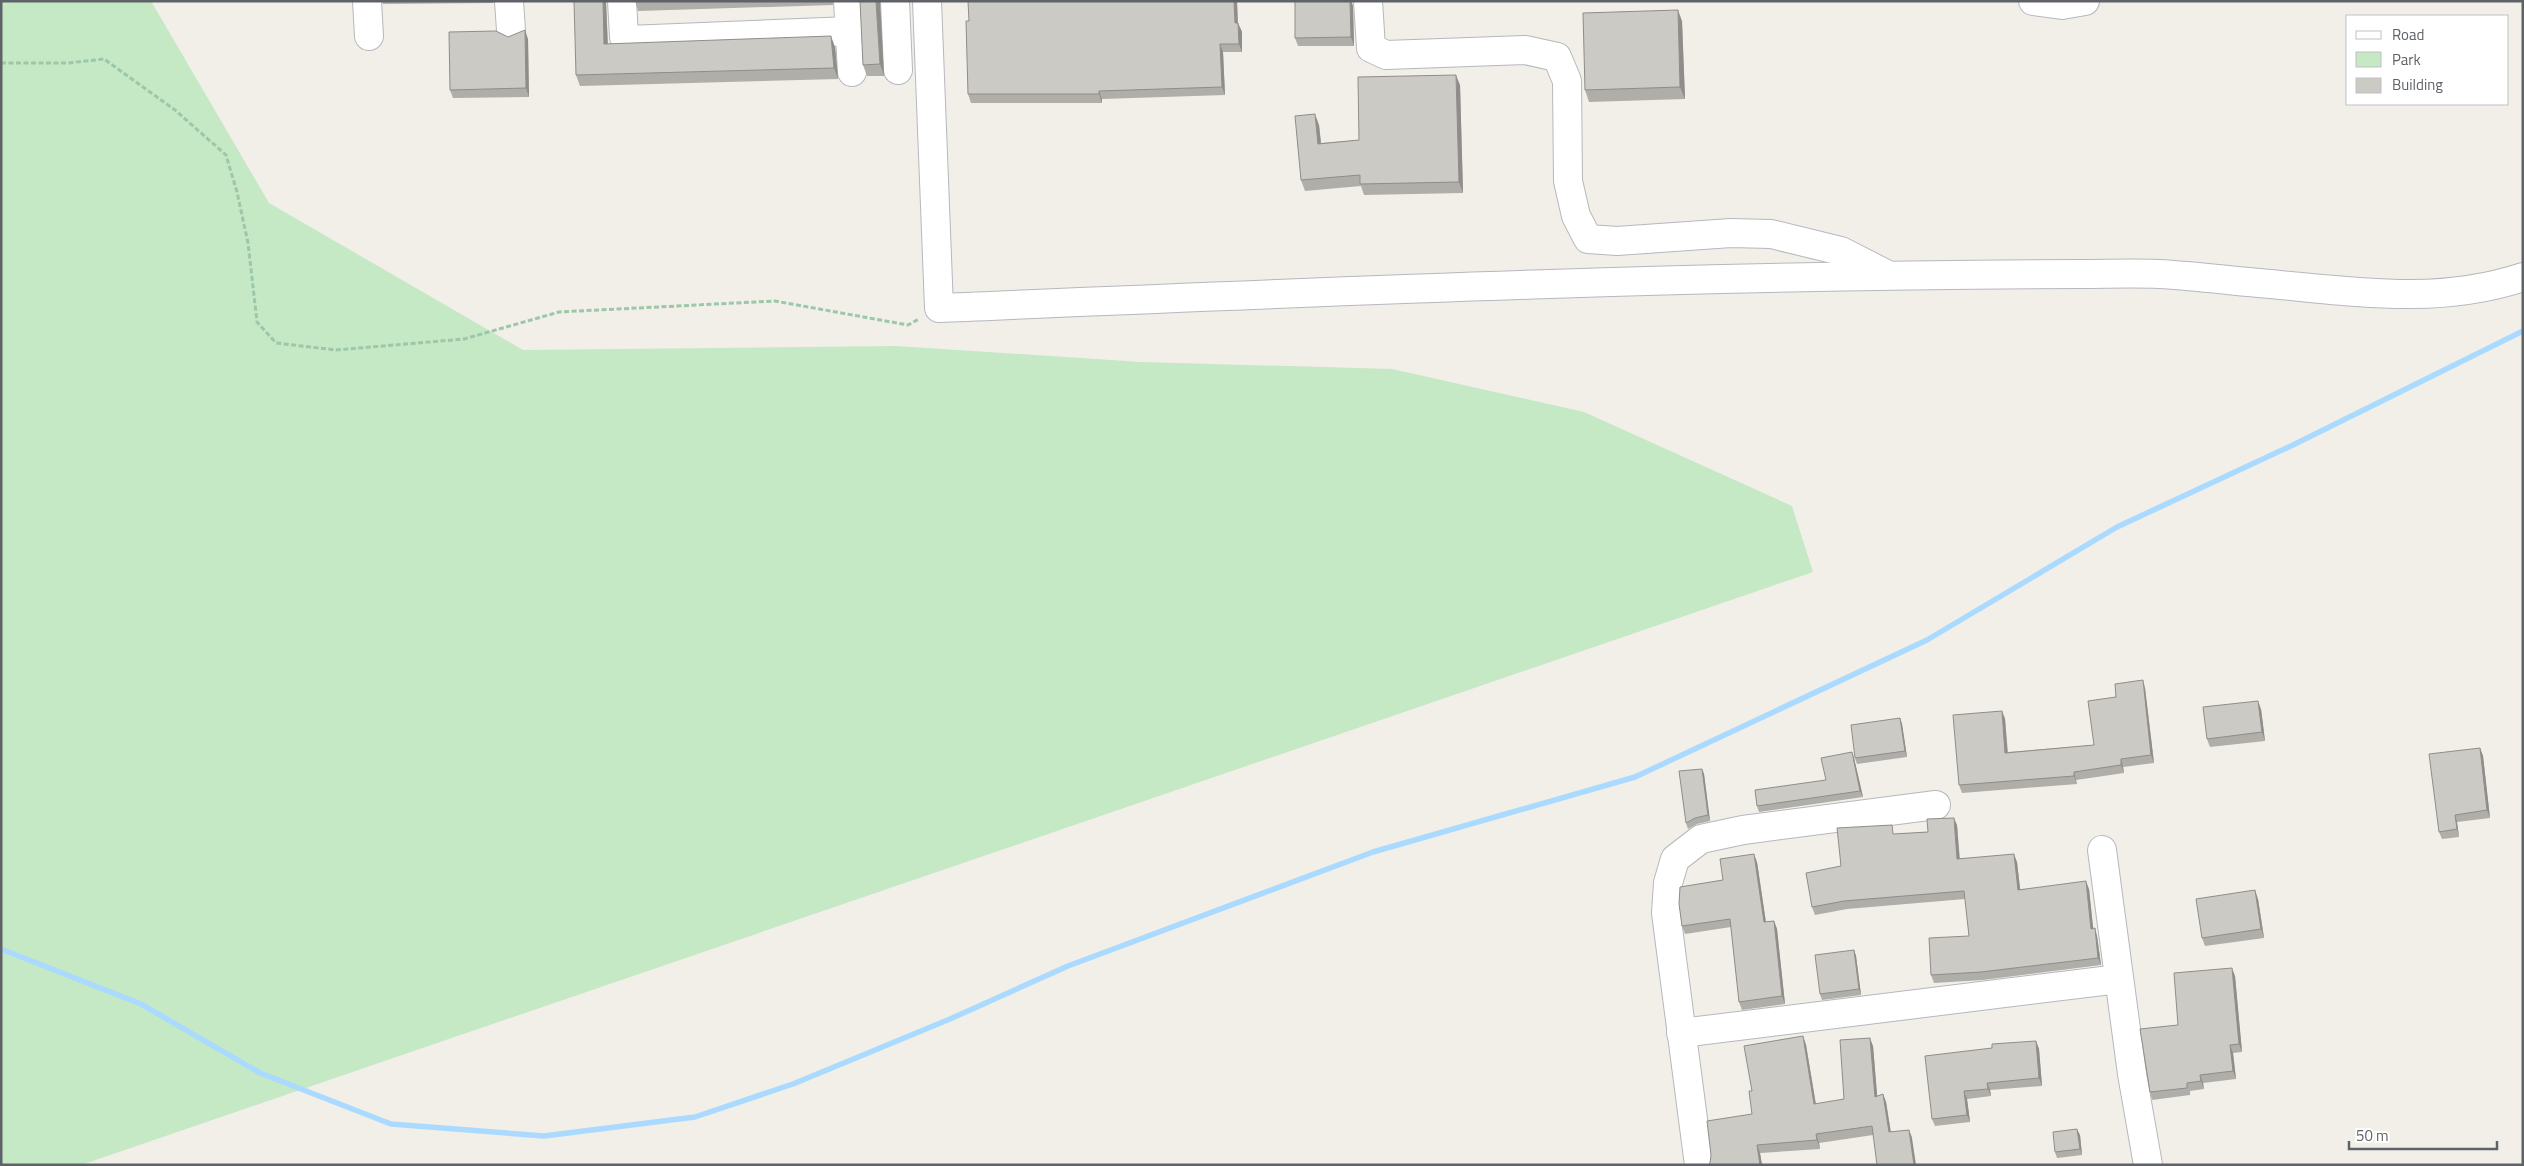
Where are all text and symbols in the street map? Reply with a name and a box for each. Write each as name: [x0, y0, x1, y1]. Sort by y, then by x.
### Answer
legend: [2346, 15, 2509, 105]
text: Road: [2392, 23, 2424, 46]
text: Park: [2392, 48, 2421, 71]
text: Building: [2392, 73, 2443, 96]
scale bar: [2349, 1118, 2496, 1150]
text: 50 m: [2356, 1124, 2389, 1147]

